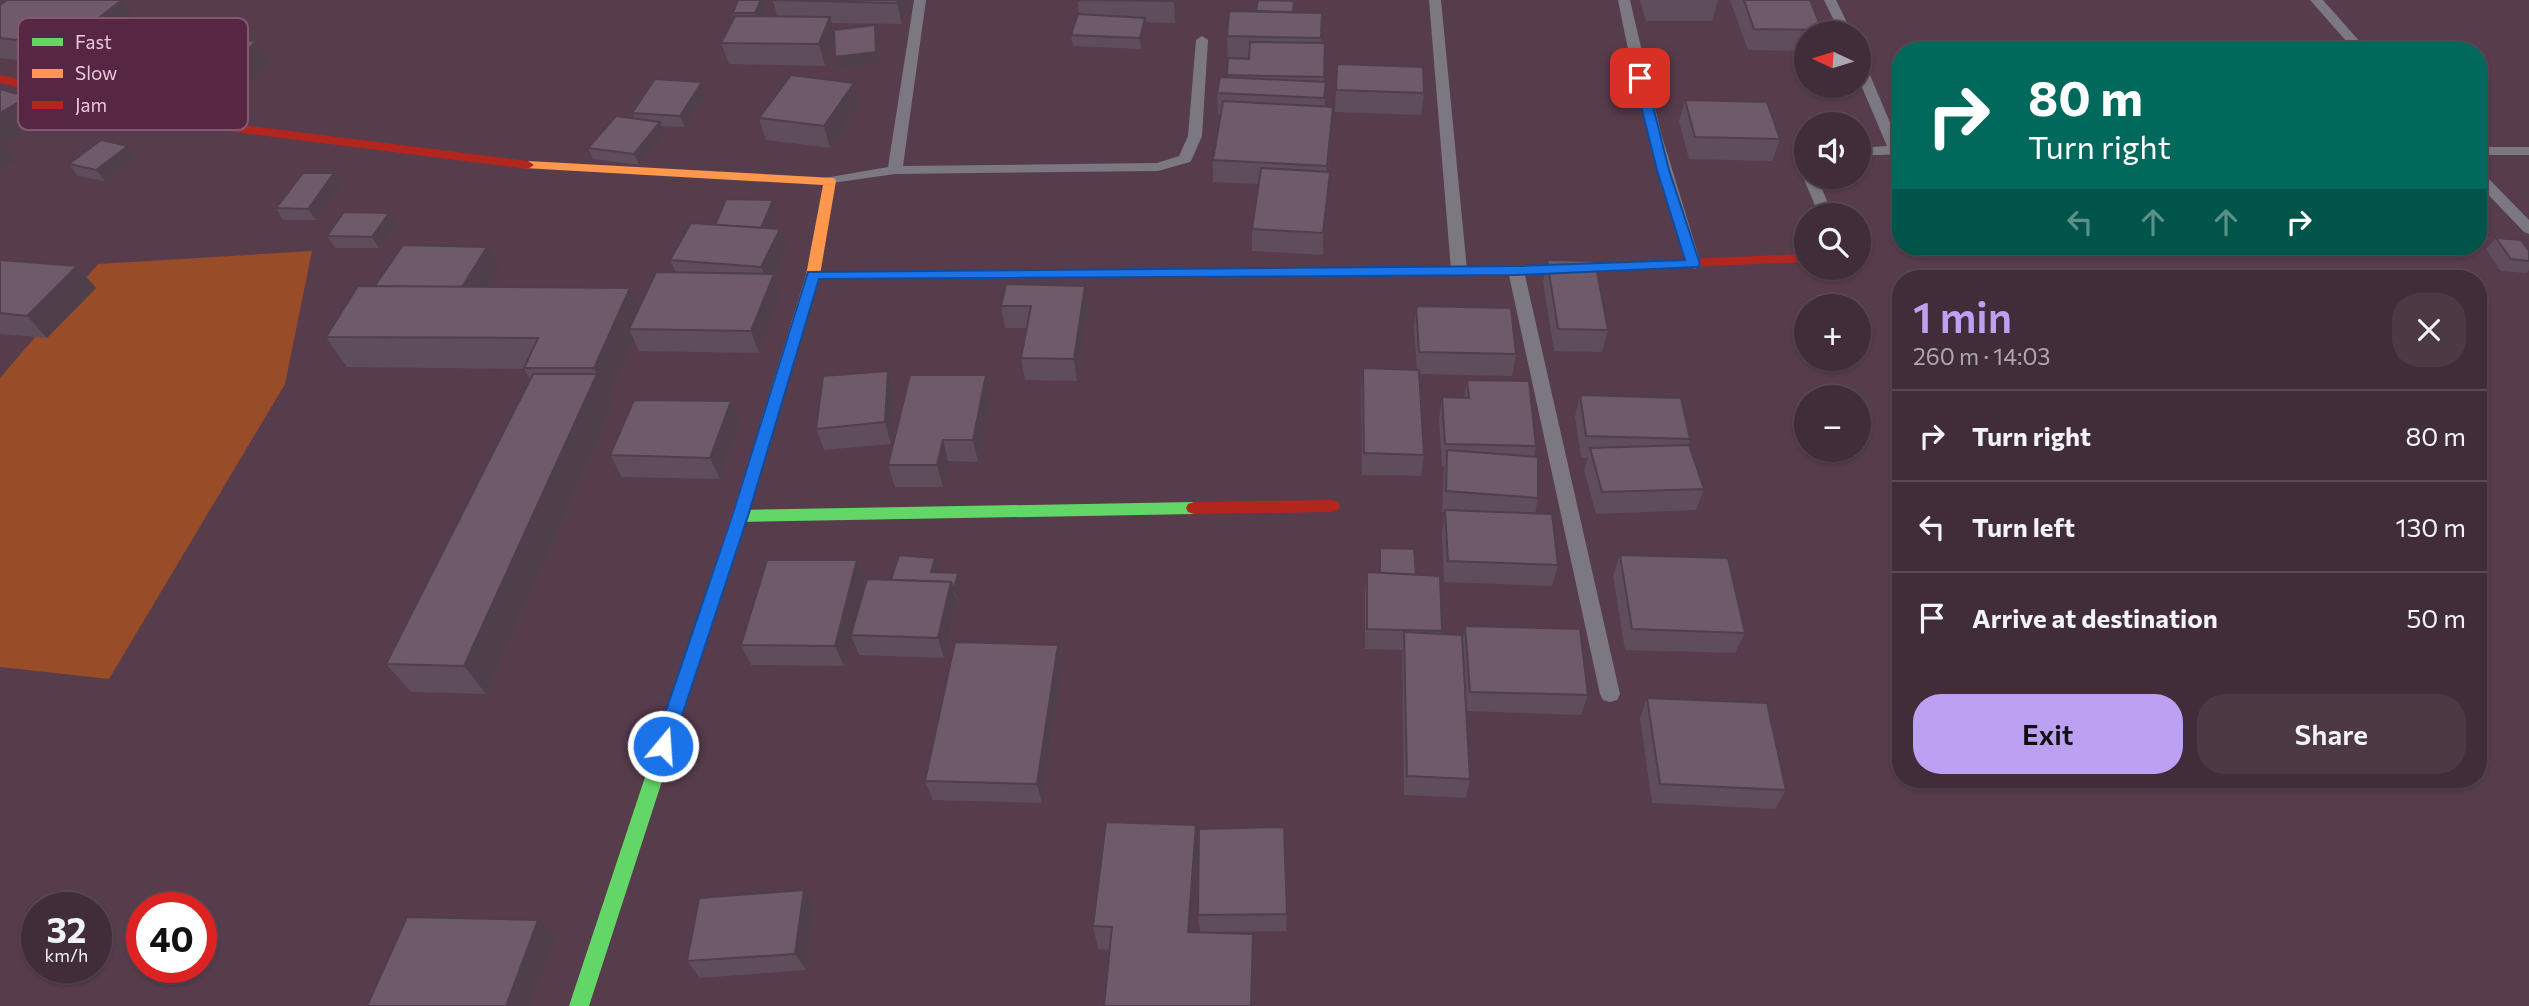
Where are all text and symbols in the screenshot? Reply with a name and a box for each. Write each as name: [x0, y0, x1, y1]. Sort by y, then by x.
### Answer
legend: [18, 18, 248, 130]
north arrow: [1794, 21, 1871, 98]
map controls: [1794, 21, 1871, 462]
text: Fast: [75, 30, 112, 53]
pin: [1610, 48, 1670, 108]
icon: arrive: [1621, 59, 1659, 97]
text: Slow: [75, 61, 117, 84]
text: 80 m: [2028, 66, 2143, 126]
icon: right: [1913, 70, 2004, 161]
text: Jam: [75, 93, 107, 116]
button: sound: [1794, 112, 1871, 189]
text: Turn right: [2028, 126, 2171, 166]
button: search: [1794, 203, 1871, 280]
icon: left: [2061, 203, 2099, 241]
icon: ahead: [2134, 203, 2172, 241]
icon: ahead: [2207, 203, 2245, 241]
icon: right: [2280, 203, 2318, 241]
text: 1 min: [1913, 290, 2012, 342]
button: close: [2392, 293, 2466, 367]
button: +: [1794, 294, 1871, 371]
text: 260 m · 14:03: [1913, 342, 2051, 370]
button: −: [1794, 385, 1871, 462]
icon: right: [1913, 417, 1951, 455]
text: Turn right: [1972, 420, 2091, 451]
text: 80 m: [2406, 420, 2466, 451]
icon: left: [1913, 508, 1951, 546]
text: Turn left: [1972, 511, 2075, 542]
text: 130 m: [2395, 511, 2466, 542]
icon: arrive: [1913, 599, 1951, 637]
text: Arrive at destination: [1972, 602, 2218, 633]
text: 50 m: [2406, 602, 2466, 633]
button: Exit: [1913, 694, 2183, 774]
button: Share: [2197, 694, 2466, 774]
position arrow: [626, 709, 700, 783]
speed limit sign: 40: [126, 892, 217, 983]
text: 32: [46, 907, 87, 950]
text: km/h: [45, 944, 88, 966]

